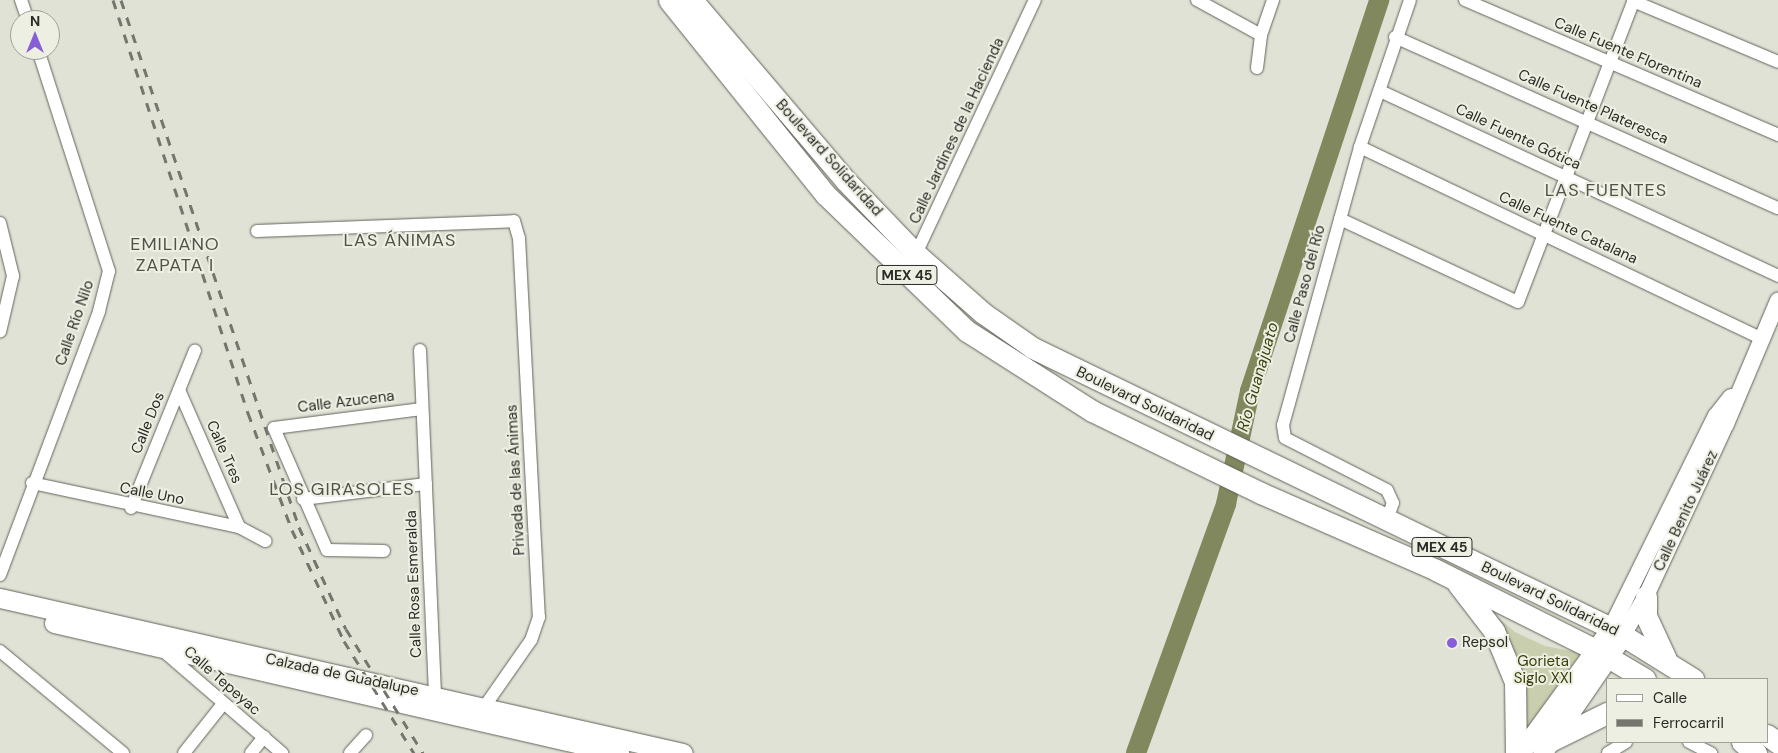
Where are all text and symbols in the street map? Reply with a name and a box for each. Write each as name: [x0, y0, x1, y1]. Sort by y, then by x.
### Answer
north arrow: [10, 10, 60, 60]
text: N: [30, 12, 40, 30]
street label: Calle Fuente Florentina: [1551, 14, 1705, 92]
street label: Calle Jardines de la Hacienda: [906, 35, 1008, 227]
street label: Calle Fuente Plateresca: [1515, 66, 1671, 148]
street label: Boulevard Solidaridad: [772, 96, 886, 220]
street label: Calle Fuente Gótica: [1452, 100, 1584, 174]
district label: LAS FUENTES: [1543, 179, 1669, 201]
street label: Calle Fuente Catalana: [1496, 188, 1640, 268]
street label: Calle Paso del Río: [1281, 223, 1329, 345]
district label: LAS ÁNIMAS: [342, 229, 458, 251]
district label: EMILIANO ZAPATA I: [129, 234, 221, 276]
road number: MEX 45: [876, 264, 938, 286]
street label: Calle Río Nilo: [52, 278, 98, 368]
water label: Río Guanajuato: [1233, 320, 1283, 434]
street label: Boulevard Solidaridad: [1073, 363, 1217, 445]
street label: Calle Azucena: [297, 387, 395, 417]
street label: Calle Dos: [128, 390, 168, 456]
street label: Privada de las Ánimas: [503, 404, 529, 556]
street label: Calle Tres: [202, 418, 246, 486]
street label: Calle Benito Juárez: [1650, 448, 1722, 574]
district label: LOS GIRASOLES: [268, 478, 416, 500]
street label: Calle Uno: [118, 479, 186, 509]
street label: Calle Rosa Esmeralda: [402, 510, 426, 658]
road number: MEX 45: [1411, 536, 1473, 558]
street label: Boulevard Solidaridad: [1478, 558, 1622, 640]
place label: Repsol: [1462, 634, 1508, 652]
marker: Repsol: [1446, 637, 1458, 649]
street label: Calle Tepeyac: [180, 643, 264, 719]
street label: Calzada de Guadalupe: [264, 650, 420, 700]
park label: Gorieta Siglo XXI: [1514, 652, 1572, 687]
legend: [1606, 678, 1768, 743]
text: Calle: [1653, 688, 1687, 708]
text: Ferrocarril: [1653, 713, 1724, 733]

